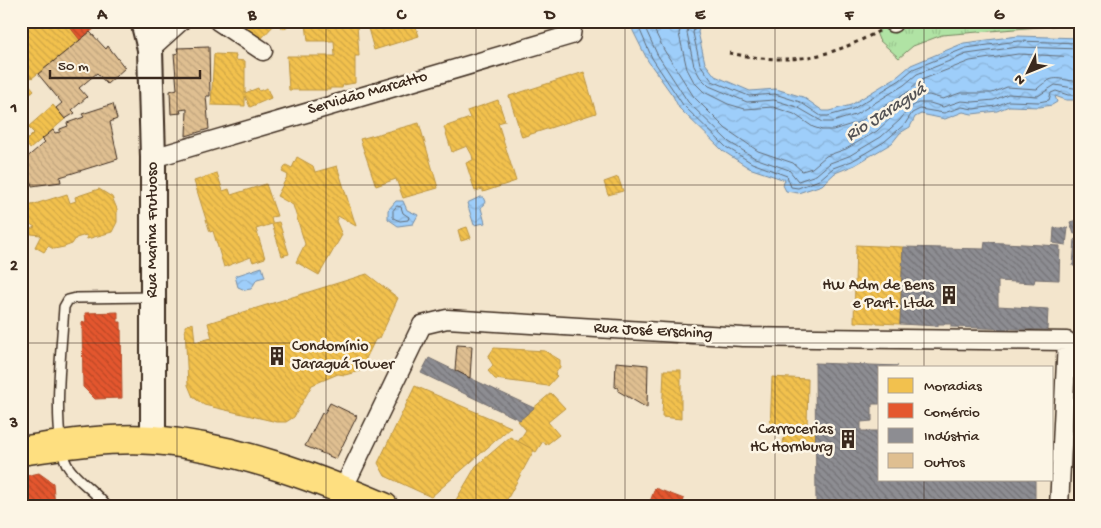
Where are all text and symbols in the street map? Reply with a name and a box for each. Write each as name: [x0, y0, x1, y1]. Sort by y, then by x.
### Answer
text: A: [96, 7, 108, 26]
text: B: [247, 7, 257, 26]
text: C: [396, 7, 407, 26]
text: D: [543, 7, 556, 26]
text: E: [695, 7, 706, 26]
text: F: [844, 7, 855, 26]
text: G: [994, 7, 1005, 26]
scale bar: [50, 48, 200, 80]
north arrow: [1004, 48, 1054, 98]
text: 50 m: [58, 58, 89, 76]
street label: Servidão Marcatto: [306, 68, 430, 120]
text: N: [1011, 70, 1030, 88]
water label: Rio Jaraguá: [842, 79, 931, 147]
text: 1: [10, 100, 17, 119]
street label: Rua Marina Frutuoso: [144, 162, 163, 298]
text: 2: [10, 258, 18, 277]
place label: HW Adm de Bens e Part. Ltda: [822, 277, 935, 314]
building icon: HW Adm de Bens e Part. Ltda: [938, 284, 960, 306]
street label: Rua José Ersching: [593, 319, 713, 345]
place label: Condomínio Jaraguá Tower: [292, 338, 395, 375]
building icon: Condomínio Jaraguá Tower: [266, 345, 288, 367]
legend: [878, 366, 1054, 480]
text: Moradias: [924, 378, 982, 396]
text: Comércio: [924, 404, 980, 422]
text: 3: [9, 415, 18, 434]
place label: Carrocerias HC Hornburg: [750, 421, 834, 458]
building icon: Carrocerias HC Hornburg: [837, 428, 859, 450]
text: Indústria: [924, 428, 980, 446]
text: Outros: [924, 454, 965, 472]

